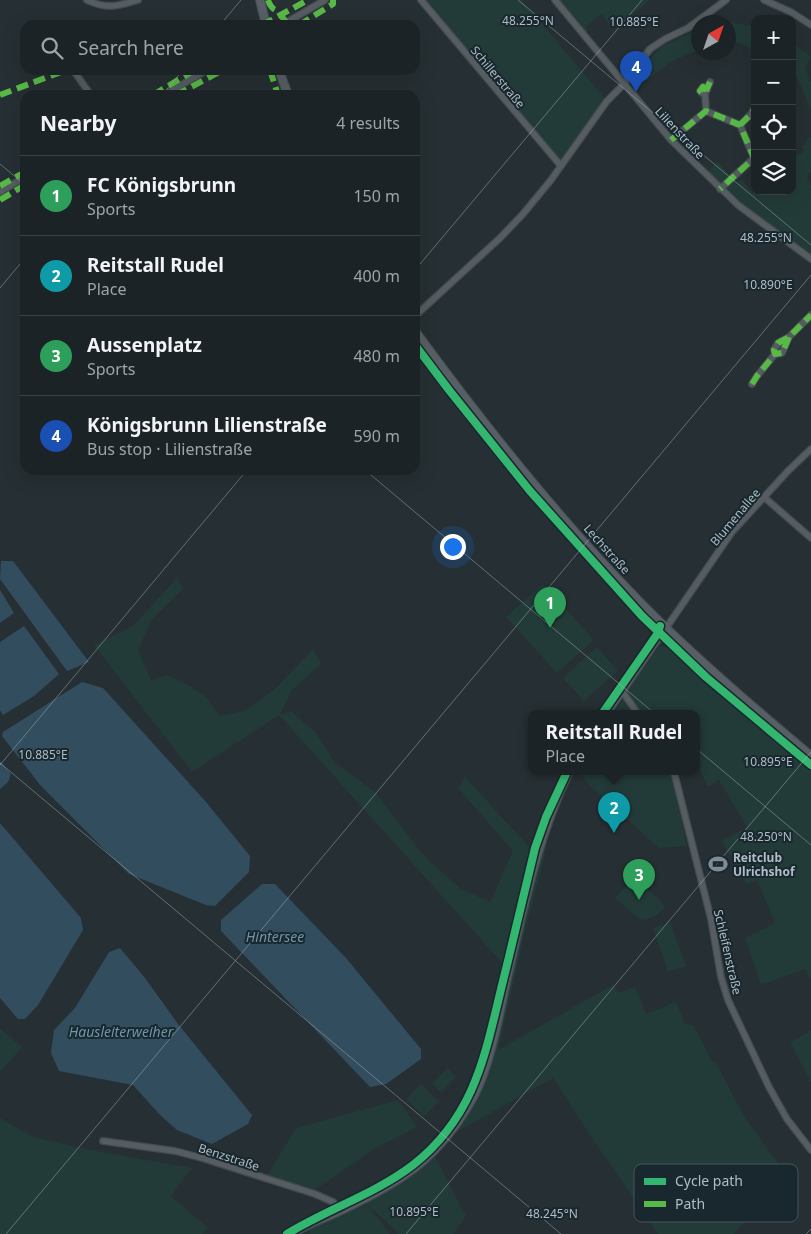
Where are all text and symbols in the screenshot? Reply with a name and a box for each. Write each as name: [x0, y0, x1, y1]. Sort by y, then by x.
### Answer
text: 48.255°N: [502, 12, 554, 29]
text: 10.885°E: [609, 13, 659, 30]
north arrow: [691, 15, 736, 60]
map controls: [751, 15, 796, 195]
button: +: [751, 15, 796, 60]
search box: [20, 20, 420, 75]
icon: search: [38, 34, 66, 62]
text: Search here: [78, 35, 184, 61]
street label: Schillerstraße: [467, 42, 529, 112]
pin: 4: [620, 51, 652, 92]
button: −: [751, 60, 796, 105]
street label: Lilienstraße: [651, 103, 709, 163]
button: locate: [751, 105, 796, 150]
text: Nearby: [40, 109, 116, 137]
text: 4 results: [336, 112, 400, 134]
button: layers: [751, 150, 796, 195]
text: FC Königsbrunn: [87, 172, 236, 198]
text: 1: [51, 185, 61, 207]
text: 150 m: [353, 185, 400, 207]
text: Sports: [87, 198, 135, 220]
text: 48.255°N: [740, 229, 792, 246]
text: Reitstall Rudel: [87, 252, 224, 278]
text: 2: [51, 265, 61, 287]
text: 400 m: [353, 265, 400, 287]
text: 10.890°E: [743, 276, 793, 293]
text: Place: [87, 278, 127, 300]
text: Aussenplatz: [87, 332, 202, 358]
text: 3: [51, 345, 61, 367]
text: 480 m: [353, 345, 400, 367]
text: Sports: [87, 358, 135, 380]
text: Königsbrunn Lilienstraße: [87, 412, 327, 438]
text: 4: [51, 425, 61, 447]
text: 590 m: [353, 425, 400, 447]
text: Bus stop · Lilienstraße: [87, 438, 252, 460]
street label: Blumenallee: [706, 484, 764, 549]
street label: Lechstraße: [580, 520, 634, 578]
your location: [440, 534, 466, 560]
pin: 1: [534, 587, 566, 628]
popup: [528, 710, 700, 775]
text: Reitstall Rudel: [546, 719, 683, 745]
text: Place: [546, 745, 585, 767]
text: 10.885°E: [18, 746, 68, 763]
text: 10.895°E: [743, 753, 793, 770]
pin: 2: [598, 792, 630, 833]
text: 48.250°N: [740, 828, 792, 845]
place label: Reitclub Ulrichshof: [733, 849, 796, 880]
sports icon: Reitclub Ulrichshof: [707, 853, 729, 875]
pin: 3: [623, 859, 655, 900]
street label: Schleifenstraße: [710, 908, 746, 996]
water label: Hintersee: [246, 927, 304, 946]
water label: Hausleiterweiher: [69, 1022, 174, 1041]
street label: Benzstraße: [196, 1139, 262, 1175]
legend: [634, 1164, 798, 1222]
text: Cycle path: [675, 1171, 743, 1190]
text: Path: [675, 1194, 705, 1213]
text: 10.895°E: [389, 1203, 439, 1220]
text: 48.245°N: [526, 1205, 578, 1222]

